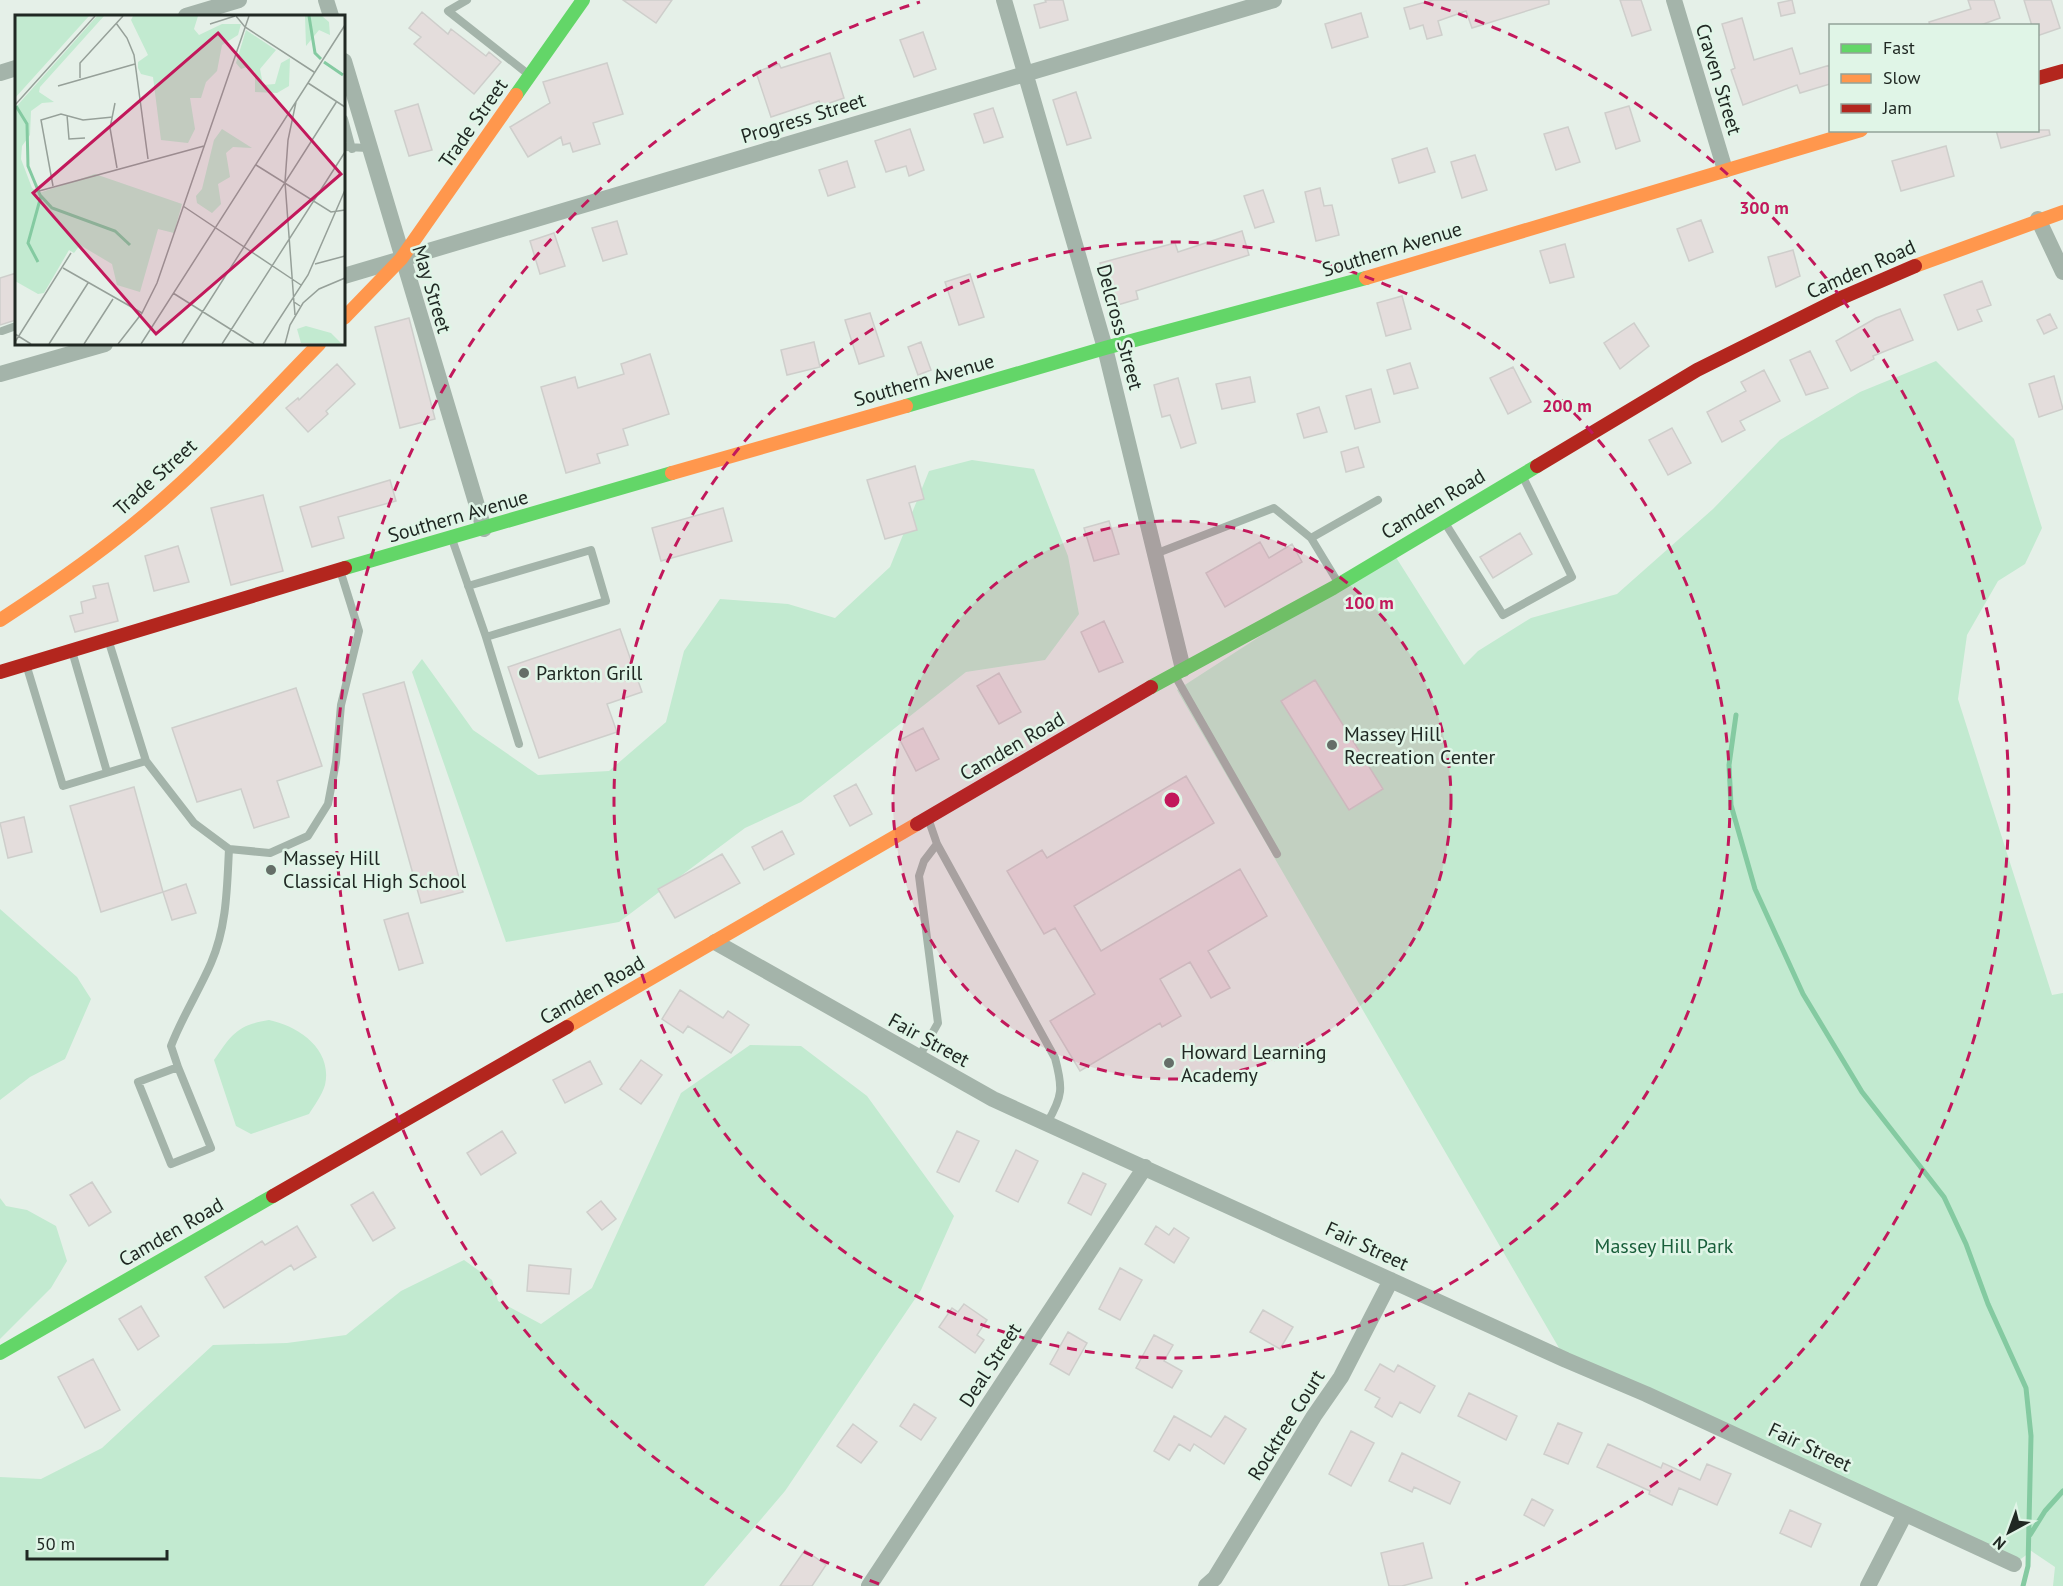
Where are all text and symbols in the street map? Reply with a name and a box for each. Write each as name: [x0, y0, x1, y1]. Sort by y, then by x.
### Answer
inset map: [15, 15, 345, 345]
street label: Craven Street: [1690, 20, 1748, 138]
legend: [1829, 24, 2039, 132]
text: Fast: [1883, 36, 1915, 59]
text: Slow: [1883, 66, 1921, 89]
street label: Trade Street: [433, 73, 513, 173]
street label: Progress Street: [738, 87, 869, 149]
text: Jam: [1882, 96, 1912, 119]
text: 300 m: [1739, 196, 1789, 219]
street label: Southern Avenue: [1319, 215, 1465, 283]
street label: Camden Road: [1802, 233, 1920, 305]
street label: May Street: [406, 242, 458, 336]
street label: Delcross Street: [1091, 261, 1149, 393]
street label: Southern Avenue: [851, 348, 997, 412]
text: 200 m: [1542, 394, 1592, 417]
street label: Trade Street: [108, 433, 202, 521]
street label: Camden Road: [1376, 463, 1490, 545]
street label: Southern Avenue: [385, 484, 531, 548]
text: 100 m: [1344, 591, 1394, 614]
place label: Parkton Grill: [536, 660, 643, 686]
marker: Parkton Grill: [517, 666, 531, 680]
street label: Camden Road: [955, 706, 1069, 786]
place label: Massey Hill Recreation Center: [1344, 721, 1495, 770]
marker: Massey Hill Recreation Center: [1325, 738, 1339, 752]
centre of rings: [1162, 790, 1182, 810]
place label: Massey Hill Classical High School: [283, 845, 466, 894]
marker: Massey Hill Classical High School: [264, 863, 278, 877]
street label: Camden Road: [535, 950, 649, 1030]
street label: Fair Street: [884, 1007, 974, 1073]
place label: Howard Learning Academy: [1181, 1039, 1326, 1088]
marker: Howard Learning Academy: [1162, 1056, 1176, 1070]
street label: Camden Road: [114, 1192, 228, 1272]
street label: Fair Street: [1321, 1215, 1413, 1277]
park label: Massey Hill Park: [1595, 1233, 1734, 1259]
street label: Deal Street: [953, 1318, 1027, 1412]
street label: Rocktree Court: [1242, 1365, 1330, 1485]
street label: Fair Street: [1764, 1416, 1856, 1478]
north arrow: [1979, 1502, 2039, 1562]
scale bar: [27, 1523, 166, 1561]
text: 50 m: [36, 1532, 75, 1555]
text: N: [1989, 1532, 2010, 1554]

